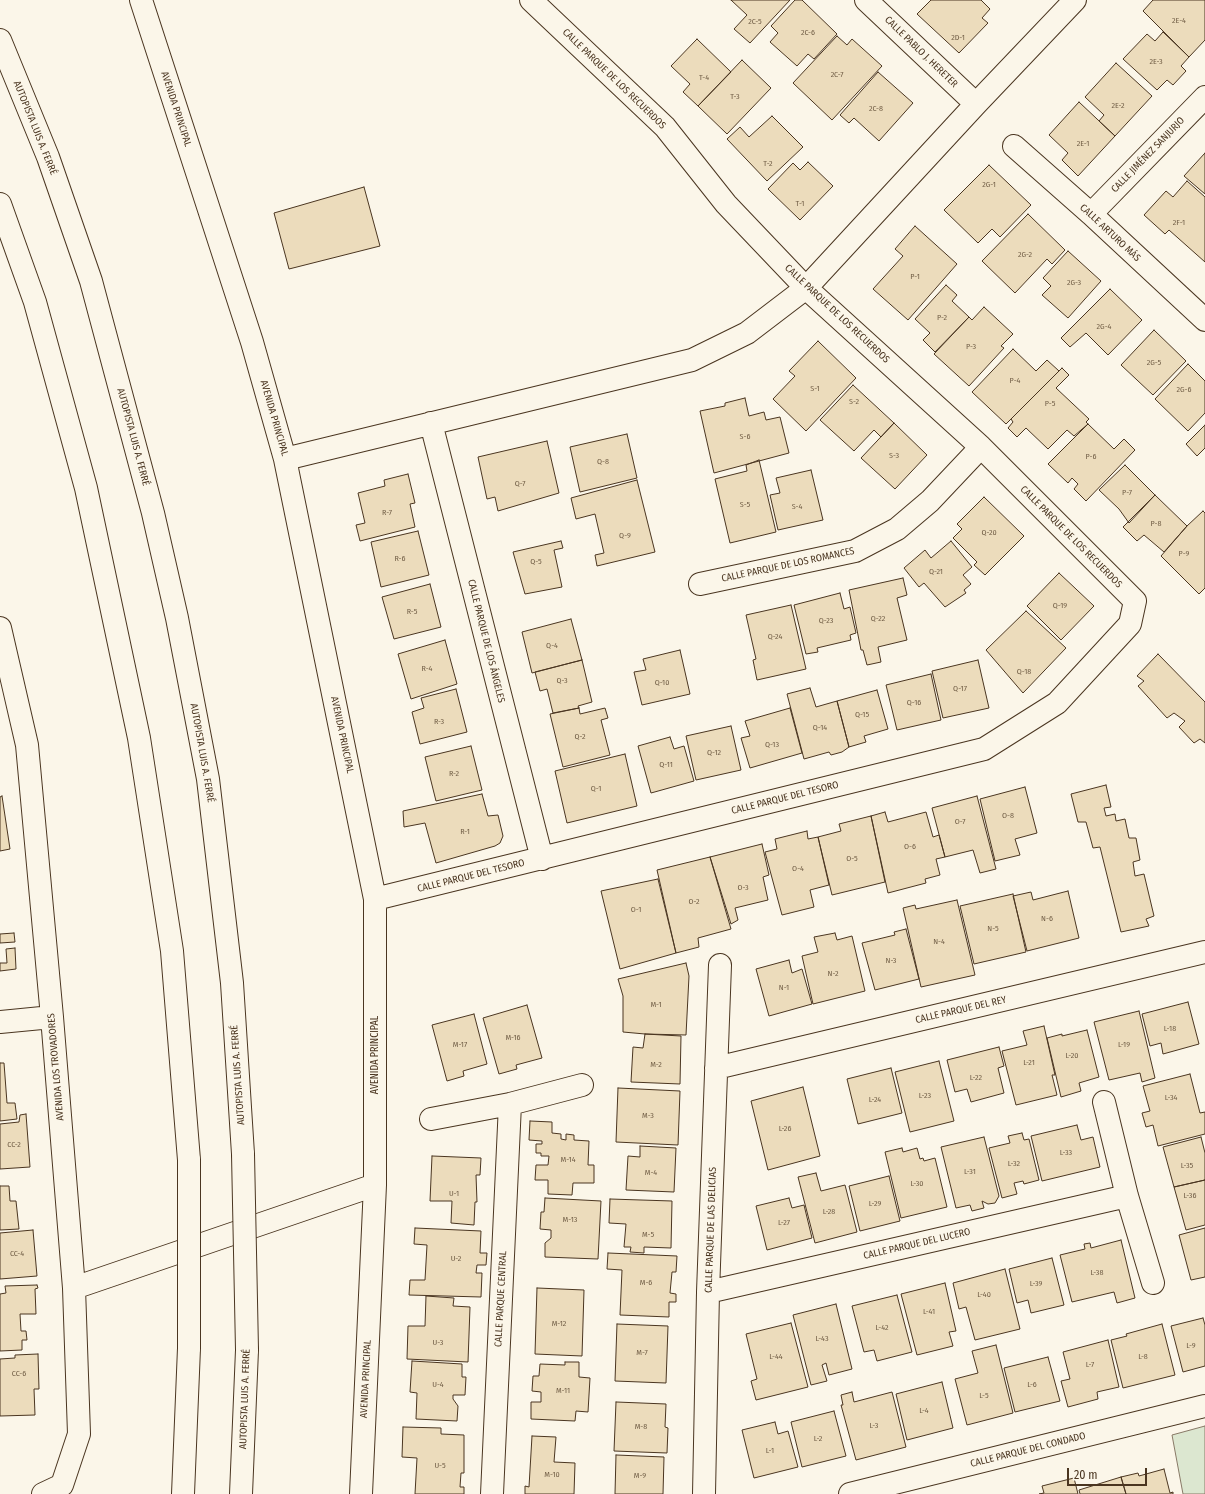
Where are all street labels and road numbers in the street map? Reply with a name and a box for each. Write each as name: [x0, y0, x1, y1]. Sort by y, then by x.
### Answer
street label: CALLE PABLO J. HERETER: [882, 14, 960, 90]
street label: CALLE PARQUE DE LOS RECUERDOS: [560, 26, 668, 132]
street label: AVENIDA PRINCIPAL: [158, 70, 194, 148]
street label: AUTOPISTA LUIS A. FERRÉ: [11, 79, 59, 177]
street label: CALLE JIMÉNEZ SANJURJO: [1109, 115, 1187, 195]
street label: CALLE ARTURO MÁS: [1077, 202, 1143, 264]
street label: CALLE PARQUE DE LOS RECUERDOS: [782, 262, 892, 366]
street label: AVENIDA PRINCIPAL: [257, 379, 291, 457]
street label: AUTOPISTA LUIS A. FERRÉ: [114, 387, 152, 487]
street label: CALLE PARQUE DE LOS RECUERDOS: [1018, 484, 1124, 590]
street label: CALLE PARQUE DE LOS ROMANCES: [720, 545, 856, 585]
street label: CALLE PARQUE DE LOS ÁNGELES: [465, 578, 507, 704]
street label: AVENIDA PRINCIPAL: [328, 695, 356, 775]
street label: AUTOPISTA LUIS A. FERRÉ: [187, 703, 217, 803]
street label: CALLE PARQUE DEL TESORO: [730, 779, 840, 817]
street label: CALLE PARQUE DEL TESORO: [416, 857, 526, 895]
street label: CALLE PARQUE DEL REY: [914, 994, 1008, 1026]
street label: AVENIDA LOS TROVADORES: [45, 1013, 67, 1121]
street label: AVENIDA PRINCIPAL: [369, 1016, 381, 1094]
street label: AUTOPISTA LUIS A. FERRÉ: [229, 1025, 247, 1125]
street label: CALLE PARQUE DE LAS DELICIAS: [703, 1167, 719, 1293]
street label: CALLE PARQUE DEL LUCERO: [862, 1226, 972, 1262]
street label: CALLE PARQUE CENTRAL: [492, 1251, 510, 1347]
street label: AVENIDA PRINCIPAL: [358, 1340, 374, 1418]
street label: AUTOPISTA LUIS A. FERRÉ: [237, 1349, 253, 1449]
street label: CALLE PARQUE DEL CONDADO: [969, 1430, 1087, 1470]

